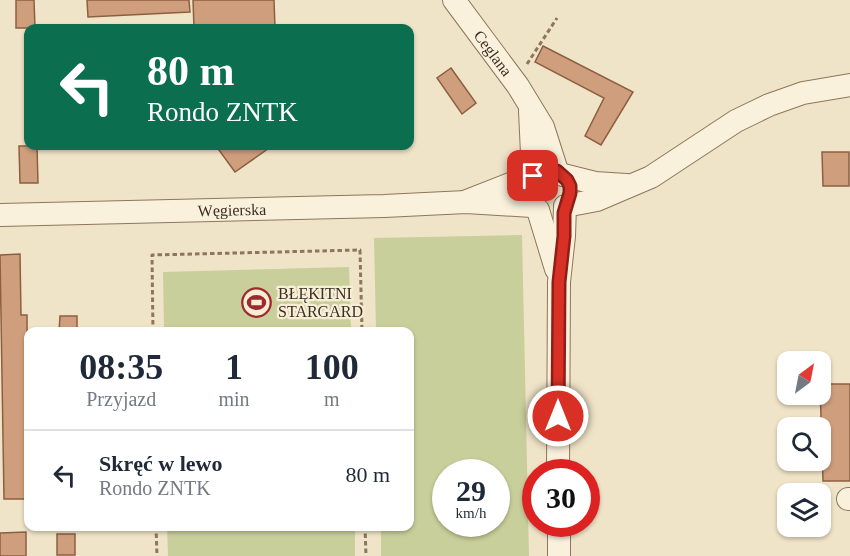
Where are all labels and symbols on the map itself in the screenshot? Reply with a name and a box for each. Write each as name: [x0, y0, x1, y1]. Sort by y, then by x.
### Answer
street label: Ceglana: [471, 27, 515, 79]
pin: [507, 150, 558, 201]
street label: Węgierska: [198, 201, 266, 220]
place label: BŁĘKITNI STARGARD: [278, 285, 363, 320]
sports icon: BŁĘKITNI STARGARD: [241, 286, 273, 318]
north arrow: [777, 351, 831, 405]
position arrow: [526, 384, 590, 448]
speed limit sign: 30: [522, 459, 600, 537]

